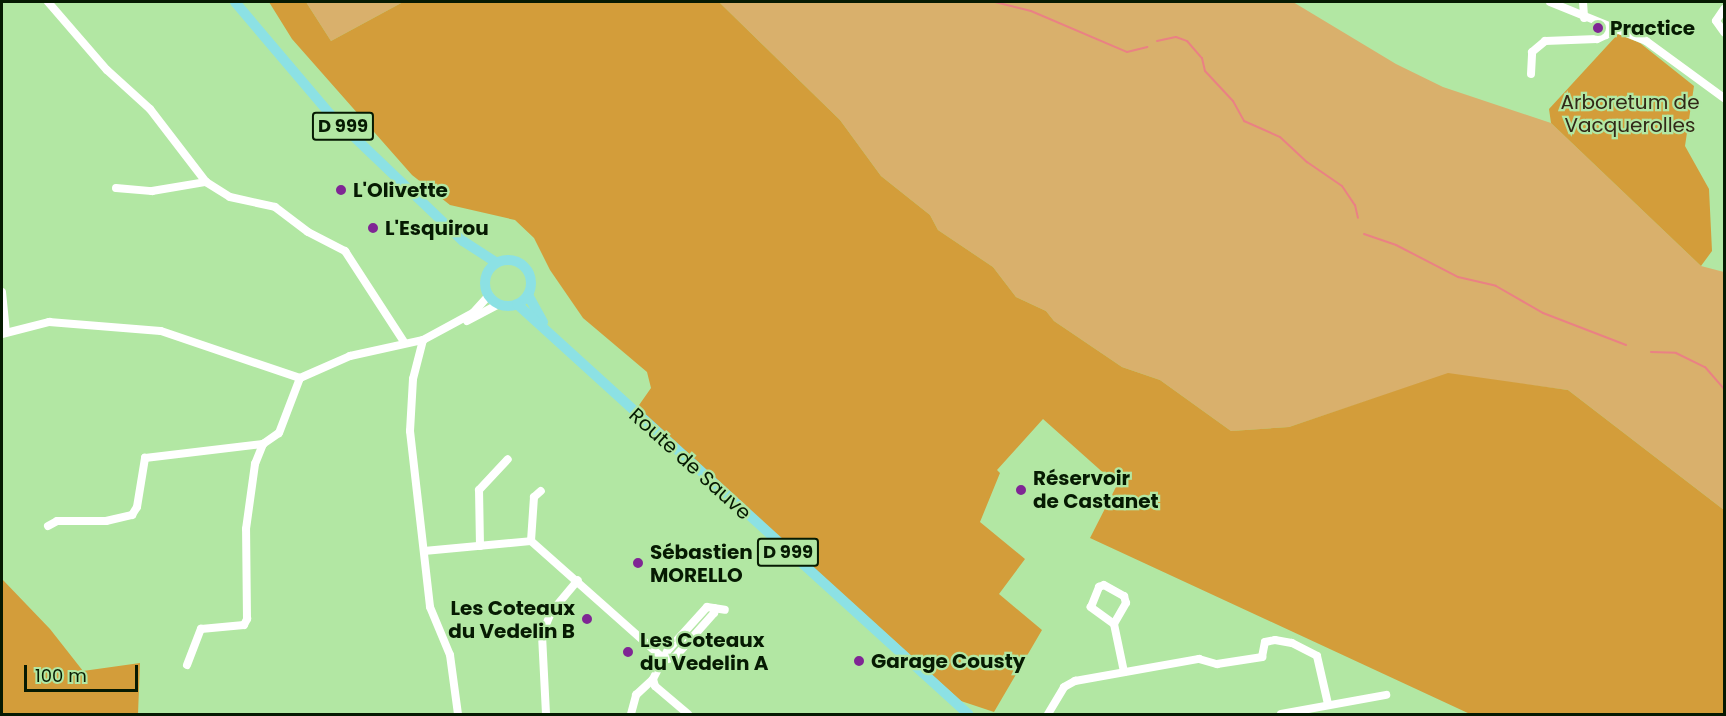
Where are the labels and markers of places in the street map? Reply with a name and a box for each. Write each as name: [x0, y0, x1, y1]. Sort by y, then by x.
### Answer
place label: Practice: [1610, 16, 1695, 40]
marker: Practice: [1591, 21, 1605, 35]
place label: L'Olivette: [353, 178, 448, 202]
marker: L'Olivette: [334, 183, 348, 197]
place label: L'Esquirou: [385, 216, 489, 240]
marker: L'Esquirou: [366, 221, 380, 235]
place label: Réservoir de Castanet: [1033, 466, 1159, 513]
marker: Réservoir de Castanet: [1014, 483, 1028, 497]
place label: Sébastien MORELLO: [650, 540, 753, 587]
marker: Sébastien MORELLO: [631, 556, 645, 570]
place label: Les Coteaux du Vedelin B: [448, 596, 575, 643]
marker: Les Coteaux du Vedelin B: [580, 612, 594, 626]
place label: Les Coteaux du Vedelin A: [640, 628, 768, 675]
marker: Les Coteaux du Vedelin A: [621, 645, 635, 659]
place label: Garage Cousty: [871, 649, 1025, 673]
marker: Garage Cousty: [852, 654, 866, 668]

